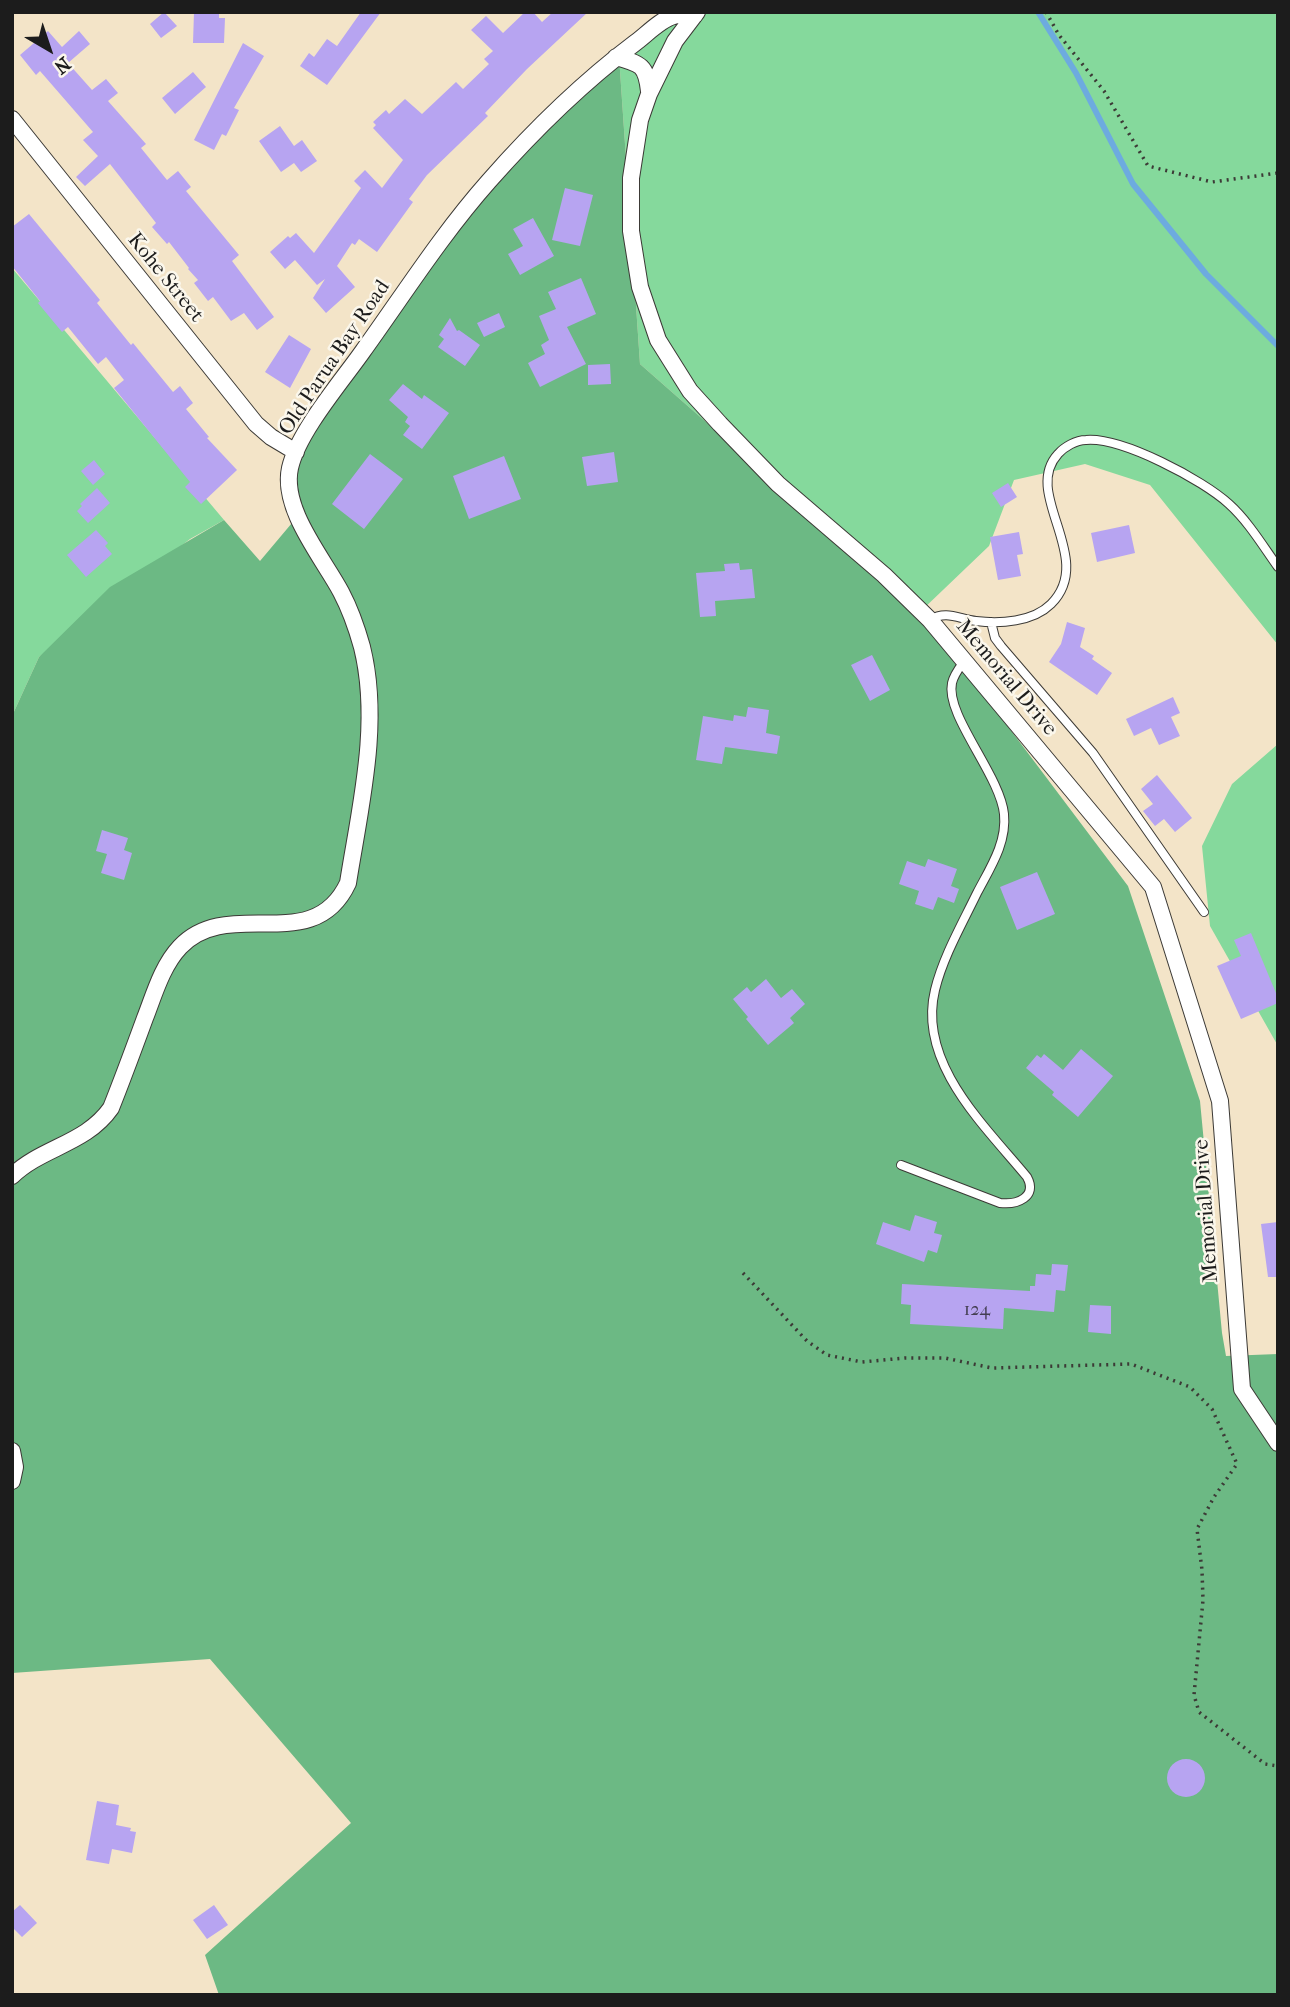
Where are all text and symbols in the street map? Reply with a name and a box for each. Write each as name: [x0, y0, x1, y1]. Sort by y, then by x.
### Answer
north arrow: [14, 14, 84, 84]
text: N: [50, 52, 75, 78]
street label: Kohe Street: [121, 228, 209, 328]
street label: Old Parua Bay Road: [274, 276, 396, 440]
street label: Memorial Drive: [950, 615, 1062, 741]
street label: Memorial Drive: [1189, 1138, 1225, 1284]
house number: 124: [964, 1300, 990, 1322]

